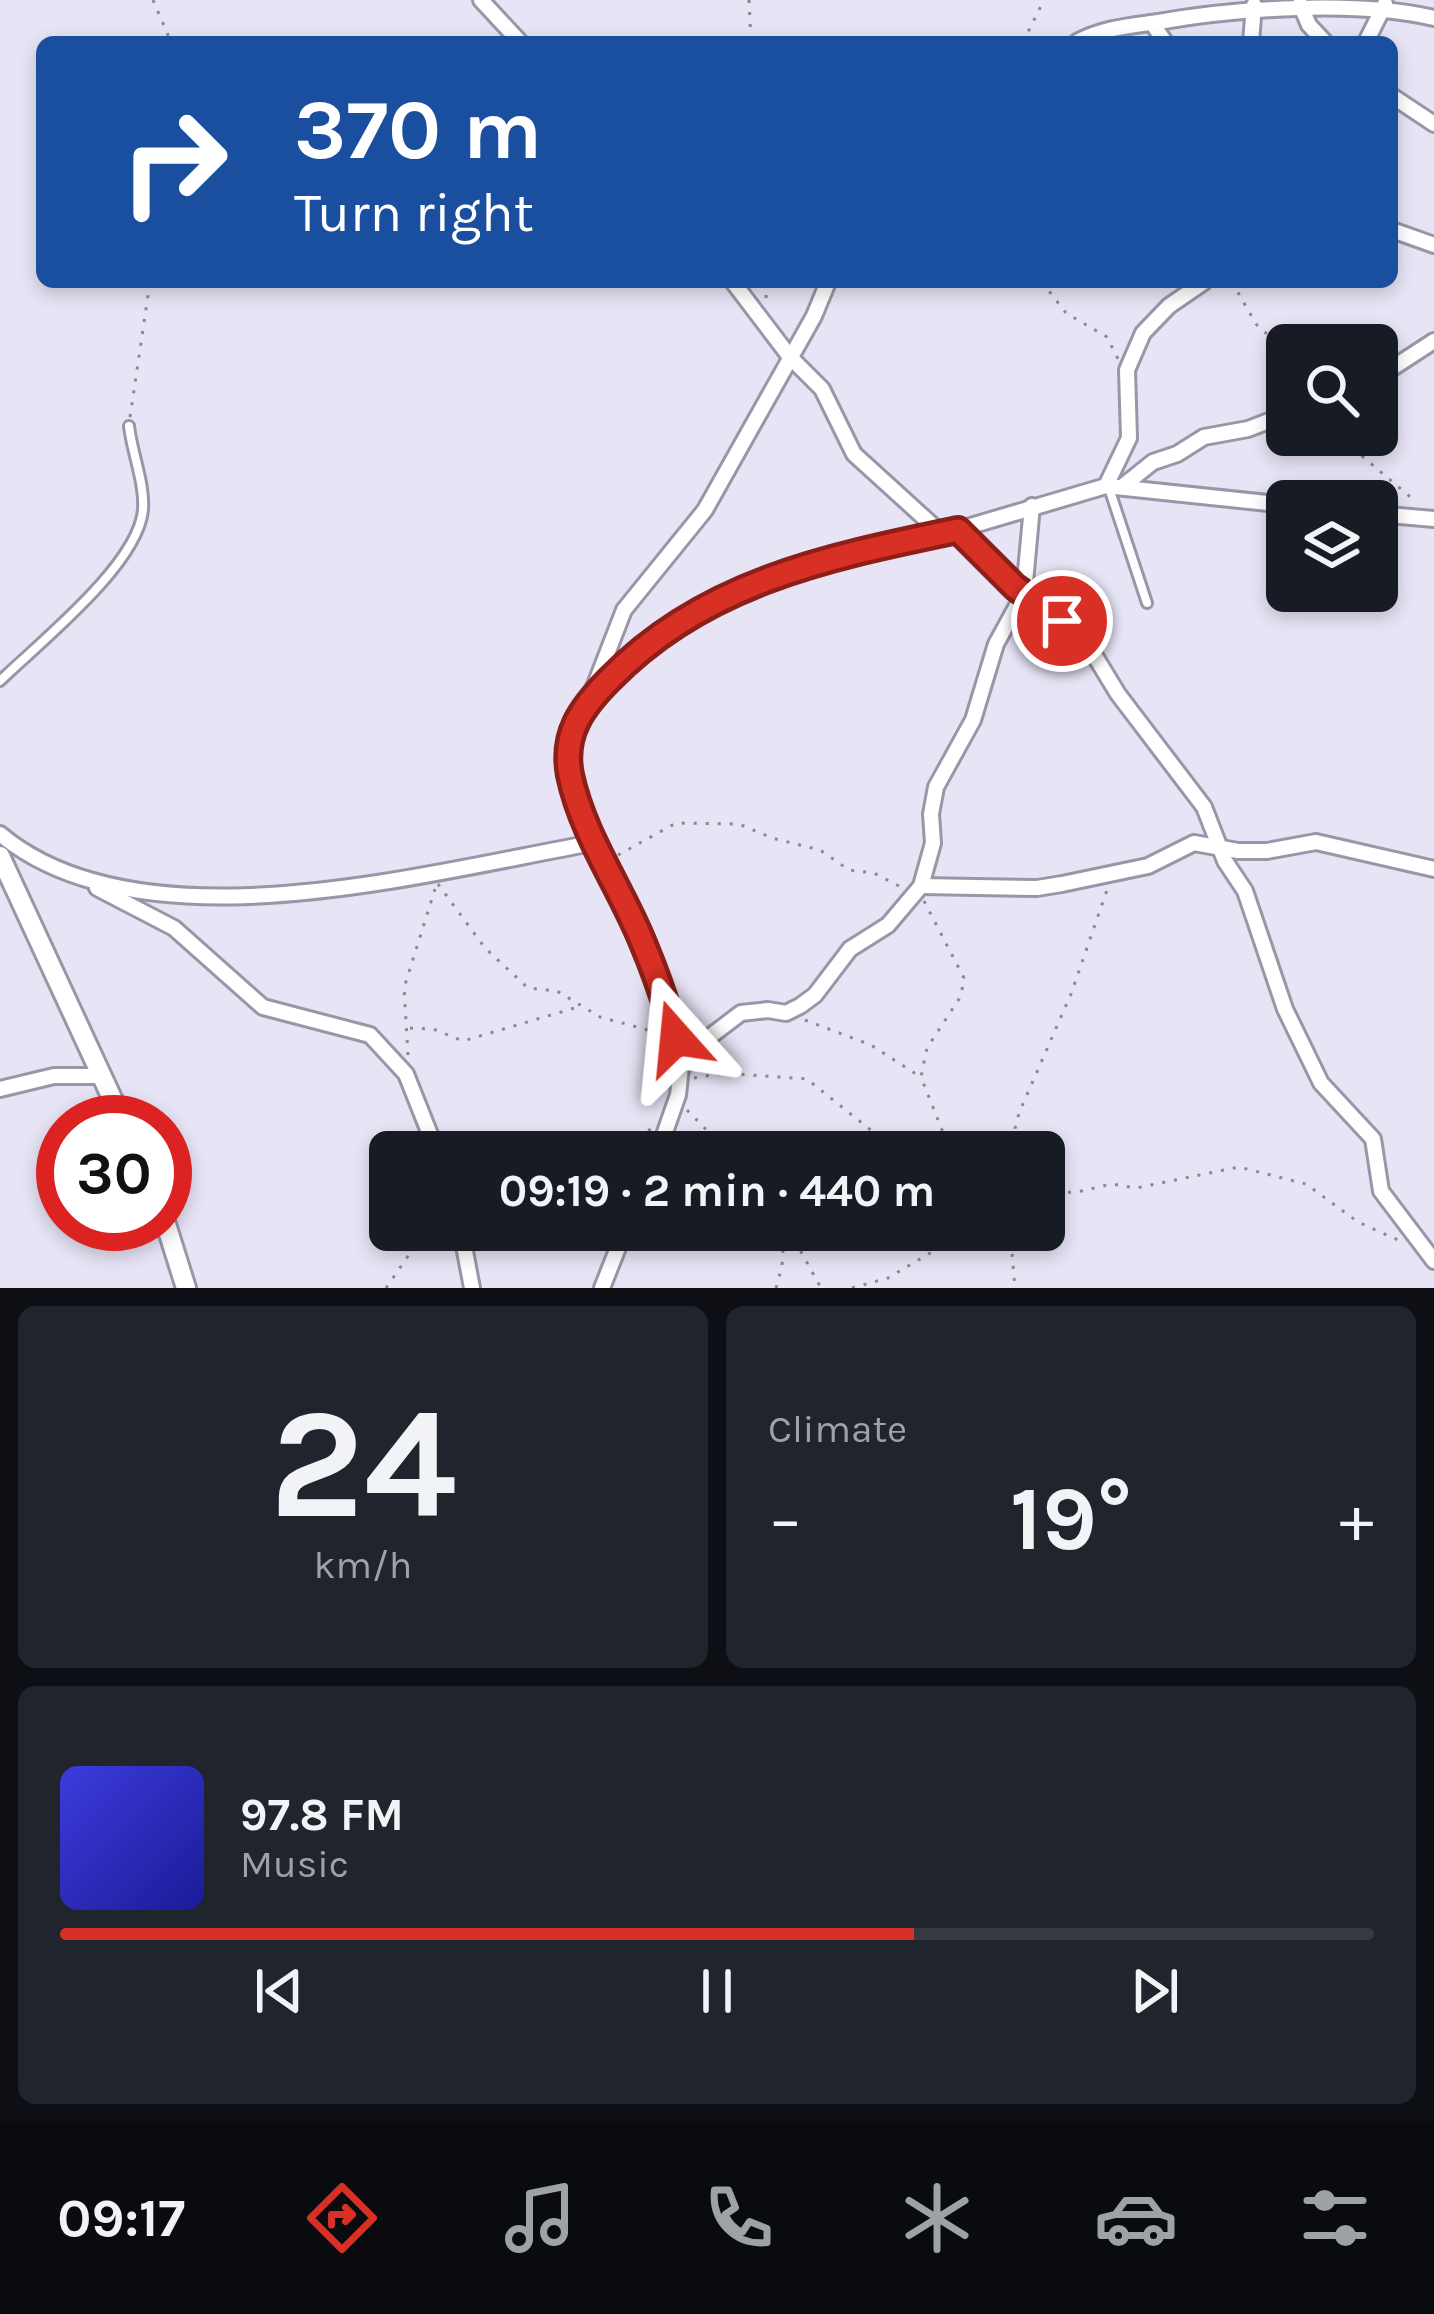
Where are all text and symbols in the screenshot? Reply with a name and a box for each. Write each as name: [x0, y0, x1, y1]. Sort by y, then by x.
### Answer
text: 370 m: [294, 81, 542, 179]
icon: right: [96, 84, 252, 240]
text: Turn right: [294, 181, 534, 245]
map controls: [1266, 324, 1398, 612]
button: search: [1266, 324, 1398, 456]
button: layers: [1266, 480, 1398, 612]
pin: [1011, 570, 1113, 672]
icon: arrive: [1029, 588, 1095, 654]
position arrow: [613, 975, 739, 1101]
speed limit sign: 30: [36, 1095, 192, 1251]
text: 09:19 · 2 min · 440 m: [499, 1165, 935, 1217]
text: 24: [269, 1373, 457, 1555]
text: Climate: [768, 1406, 907, 1452]
text: 19°: [1010, 1466, 1132, 1572]
text: −: [768, 1480, 803, 1558]
text: +: [1339, 1480, 1374, 1558]
text: km/h: [314, 1542, 412, 1588]
text: 97.8 FM: [240, 1789, 404, 1841]
text: Music: [240, 1841, 349, 1887]
icon: previous: [246, 1958, 312, 2024]
icon: pause: [684, 1958, 750, 2024]
icon: next: [1122, 1958, 1188, 2024]
icon: directions: [300, 2176, 384, 2260]
icon: music: [498, 2176, 582, 2260]
icon: phone: [697, 2176, 781, 2260]
icon: climate: [895, 2176, 979, 2260]
icon: car: [1094, 2176, 1178, 2260]
icon: filters: [1293, 2176, 1377, 2260]
text: 09:17: [57, 2186, 185, 2250]

